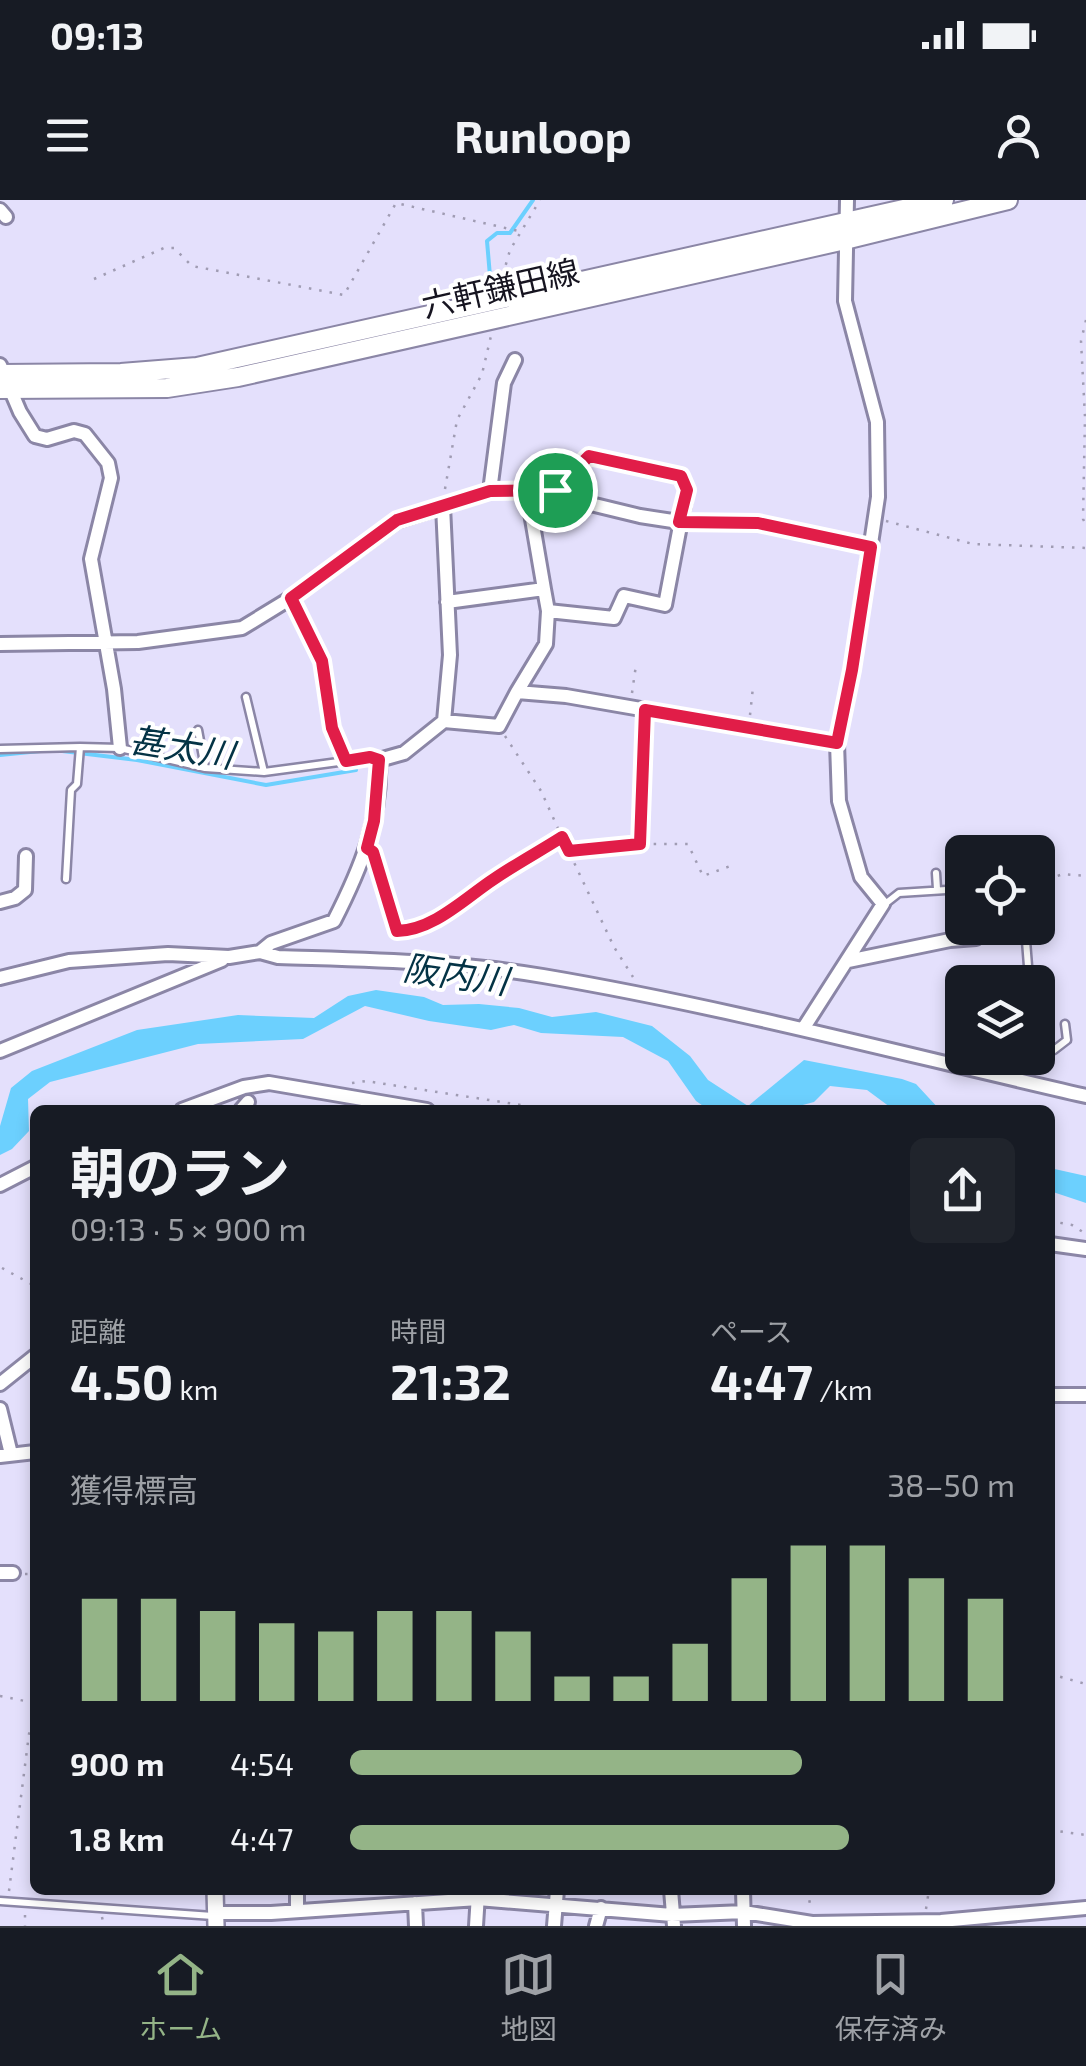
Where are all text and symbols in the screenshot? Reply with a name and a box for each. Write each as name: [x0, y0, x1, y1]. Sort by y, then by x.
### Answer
text: 09:13: [50, 12, 144, 58]
icon: menu: [40, 108, 95, 163]
text: Runloop: [454, 108, 632, 162]
icon: person: [991, 108, 1046, 163]
street label: 六軒鎌田線: [418, 250, 582, 324]
pin: [513, 448, 598, 533]
icon: arrive: [528, 463, 583, 518]
water label: 甚太川: [127, 717, 241, 776]
map controls: [945, 835, 1055, 1075]
button: locate: [945, 835, 1055, 945]
water label: 阪内川: [401, 945, 515, 1002]
button: layers: [945, 965, 1055, 1075]
text: 朝のラン: [70, 1138, 290, 1204]
button: share: [910, 1138, 1015, 1243]
text: 09:13 · 5 × 900 m: [70, 1209, 306, 1247]
text: 距離: [70, 1314, 126, 1348]
text: 時間: [390, 1314, 446, 1348]
text: ペース: [710, 1314, 793, 1348]
text: 4.50: [70, 1350, 173, 1410]
text: 21:32: [390, 1350, 511, 1410]
text: 4:47: [710, 1350, 813, 1410]
text: km: [173, 1372, 218, 1406]
text: /km: [813, 1372, 872, 1406]
text: 38–50 m: [887, 1465, 1015, 1503]
text: 獲得標高: [70, 1470, 198, 1508]
text: 900 m: [70, 1744, 164, 1782]
text: 4:54: [230, 1744, 294, 1782]
text: 1.8 km: [70, 1819, 165, 1857]
text: 4:47: [230, 1819, 293, 1857]
tab: ホーム: [139, 1947, 222, 2047]
tab: 地図: [501, 1947, 557, 2047]
tab: 保存済み: [835, 1947, 947, 2047]

